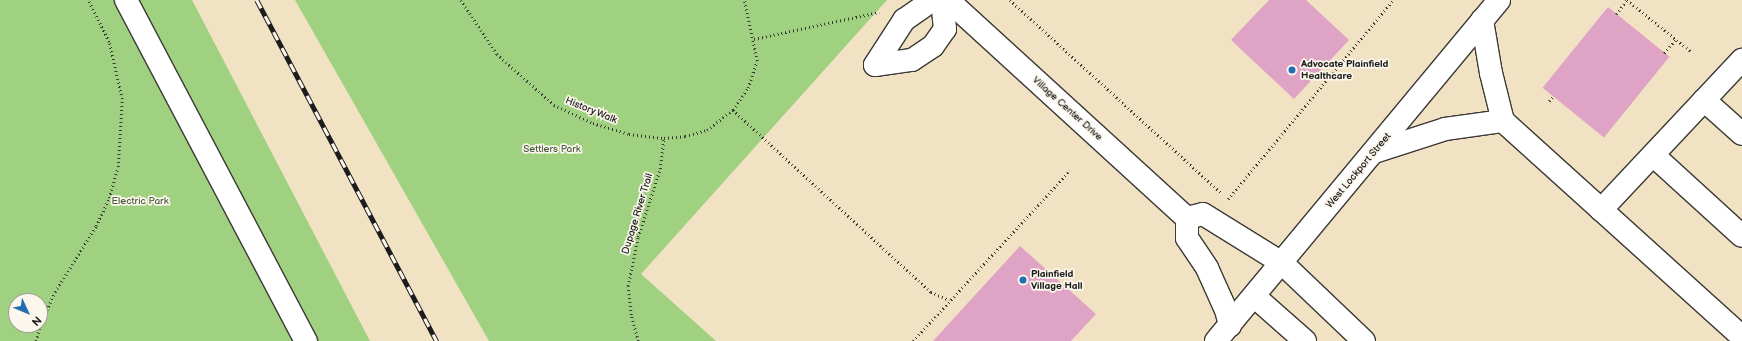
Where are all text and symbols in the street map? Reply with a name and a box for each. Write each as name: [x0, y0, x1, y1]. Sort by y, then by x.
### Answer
place label: Advocate Plainfield Healthcare: [1301, 58, 1388, 82]
marker: Advocate Plainfield Healthcare: [1286, 64, 1298, 76]
street label: Village Center Drive: [1029, 74, 1105, 144]
street label: History Walk: [563, 95, 619, 127]
street label: West Lockport Street: [1324, 131, 1394, 211]
park label: Settlers Park: [523, 144, 581, 156]
street label: Dupage River Trail: [620, 172, 656, 256]
park label: Electric Park: [111, 196, 169, 208]
place label: Plainfield Village Hall: [1031, 268, 1083, 292]
marker: Plainfield Village Hall: [1018, 275, 1028, 285]
north arrow: [8, 293, 48, 333]
text: N: [29, 313, 44, 328]

